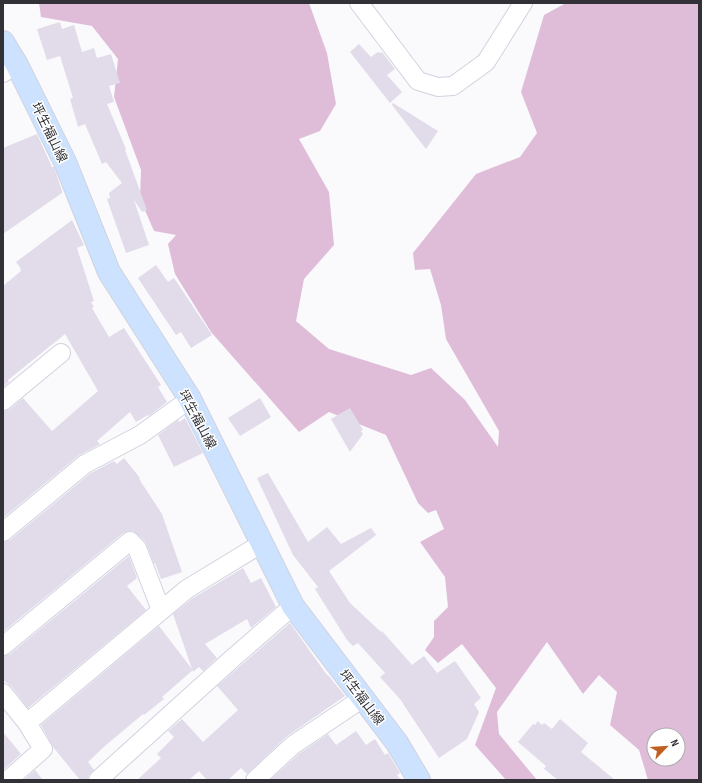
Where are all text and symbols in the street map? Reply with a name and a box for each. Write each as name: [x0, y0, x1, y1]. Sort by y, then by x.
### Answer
street label: 坪生福山線: [28, 100, 71, 165]
street label: 坪生福山線: [175, 387, 219, 452]
street label: 坪生福山線: [335, 667, 387, 728]
north arrow: [646, 727, 686, 767]
text: N: [667, 738, 682, 749]

